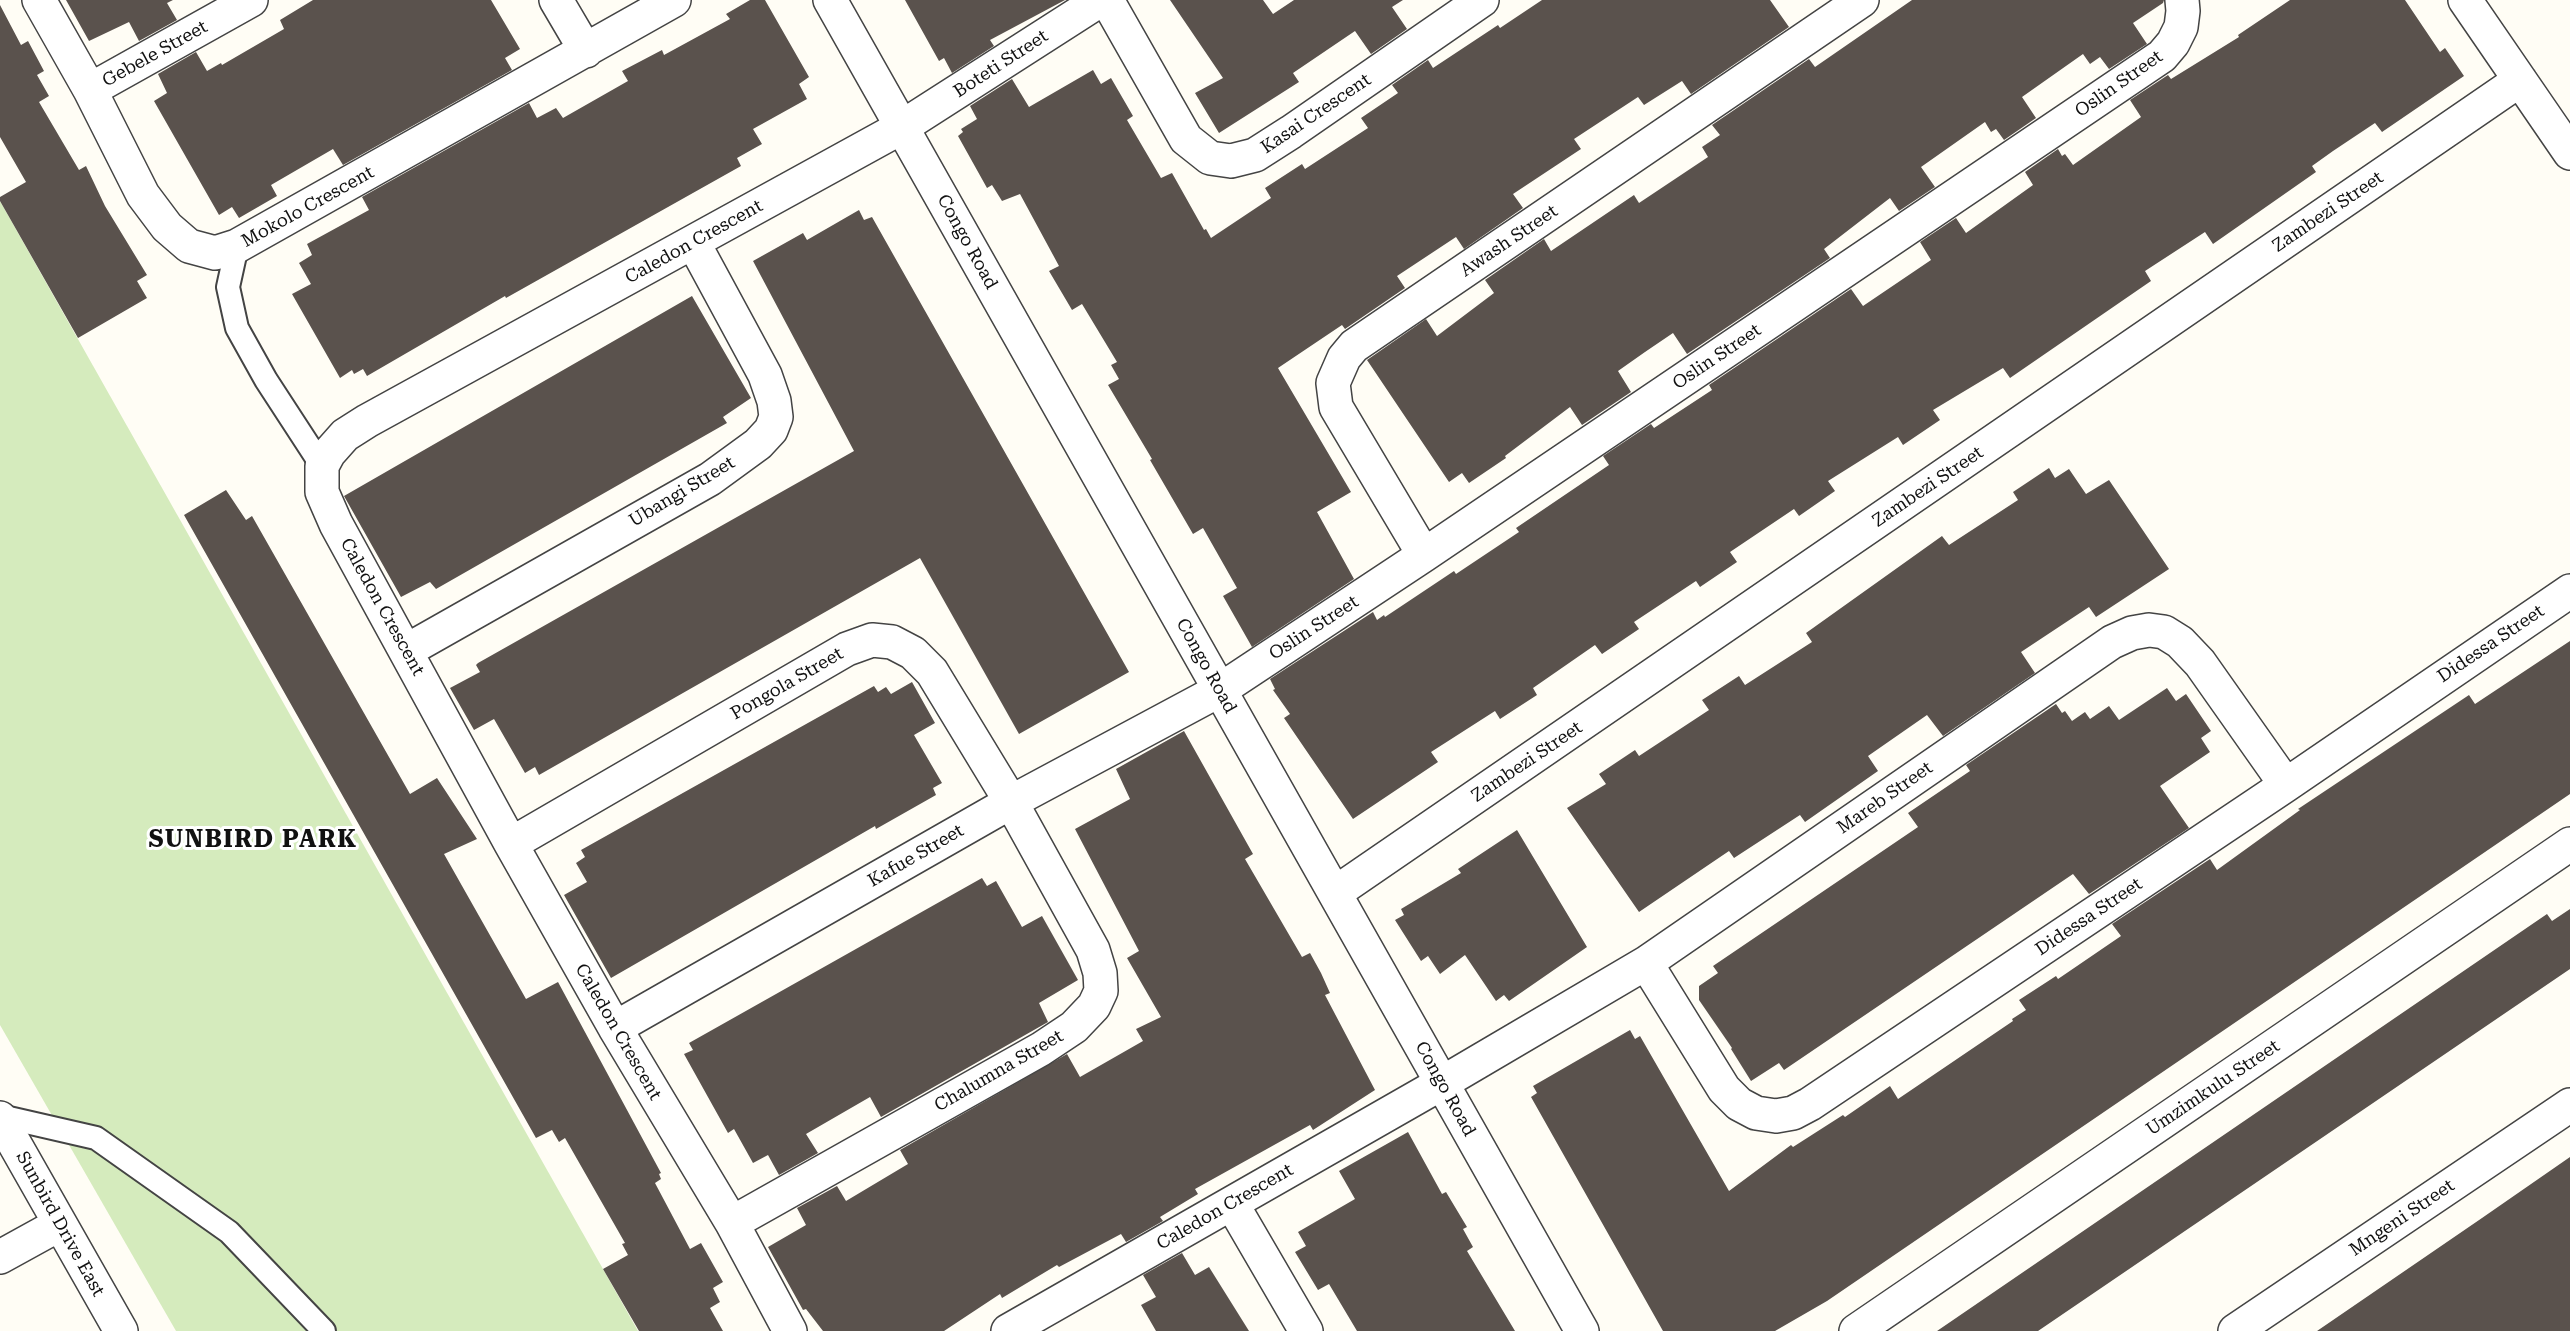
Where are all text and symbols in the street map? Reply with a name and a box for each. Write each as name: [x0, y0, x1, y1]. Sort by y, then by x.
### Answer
street label: Gebele Street: [99, 16, 211, 92]
street label: Boteti Street: [950, 25, 1052, 103]
street label: Oslin Street: [2071, 46, 2167, 122]
street label: Kasai Crescent: [1257, 69, 1375, 159]
street label: Mokolo Crescent: [238, 162, 378, 252]
street label: Zambezi Street: [2268, 167, 2388, 257]
street label: Congo Road: [932, 191, 1002, 293]
street label: Caledon Crescent: [622, 195, 766, 289]
street label: Awash Street: [1456, 200, 1562, 282]
street label: Oslin Street: [1669, 320, 1765, 394]
street label: Zambezi Street: [1868, 442, 1988, 532]
street label: Ubangi Street: [625, 452, 739, 532]
street label: Caledon Crescent: [335, 535, 429, 679]
street label: Oslin Street: [1265, 591, 1363, 665]
street label: Didessa Street: [2434, 600, 2548, 688]
street label: Congo Road: [1171, 615, 1241, 717]
street label: Pongola Street: [727, 643, 847, 725]
street label: Zambezi Street: [1467, 717, 1587, 807]
street label: Mareb Street: [1833, 757, 1937, 839]
street label: Kafue Street: [864, 820, 968, 892]
district label: SUNBIRD PARK: [148, 826, 358, 854]
street label: Didessa Street: [2032, 873, 2146, 961]
street label: Caledon Crescent: [570, 960, 666, 1104]
street label: Chalumna Street: [931, 1025, 1067, 1117]
street label: Umzimkulu Street: [2142, 1035, 2284, 1141]
street label: Congo Road: [1410, 1038, 1480, 1140]
street label: Sunbird Drive East: [11, 1148, 109, 1300]
street label: Caledon Crescent: [1153, 1159, 1297, 1255]
street label: Mngeni Street: [2345, 1175, 2459, 1261]

